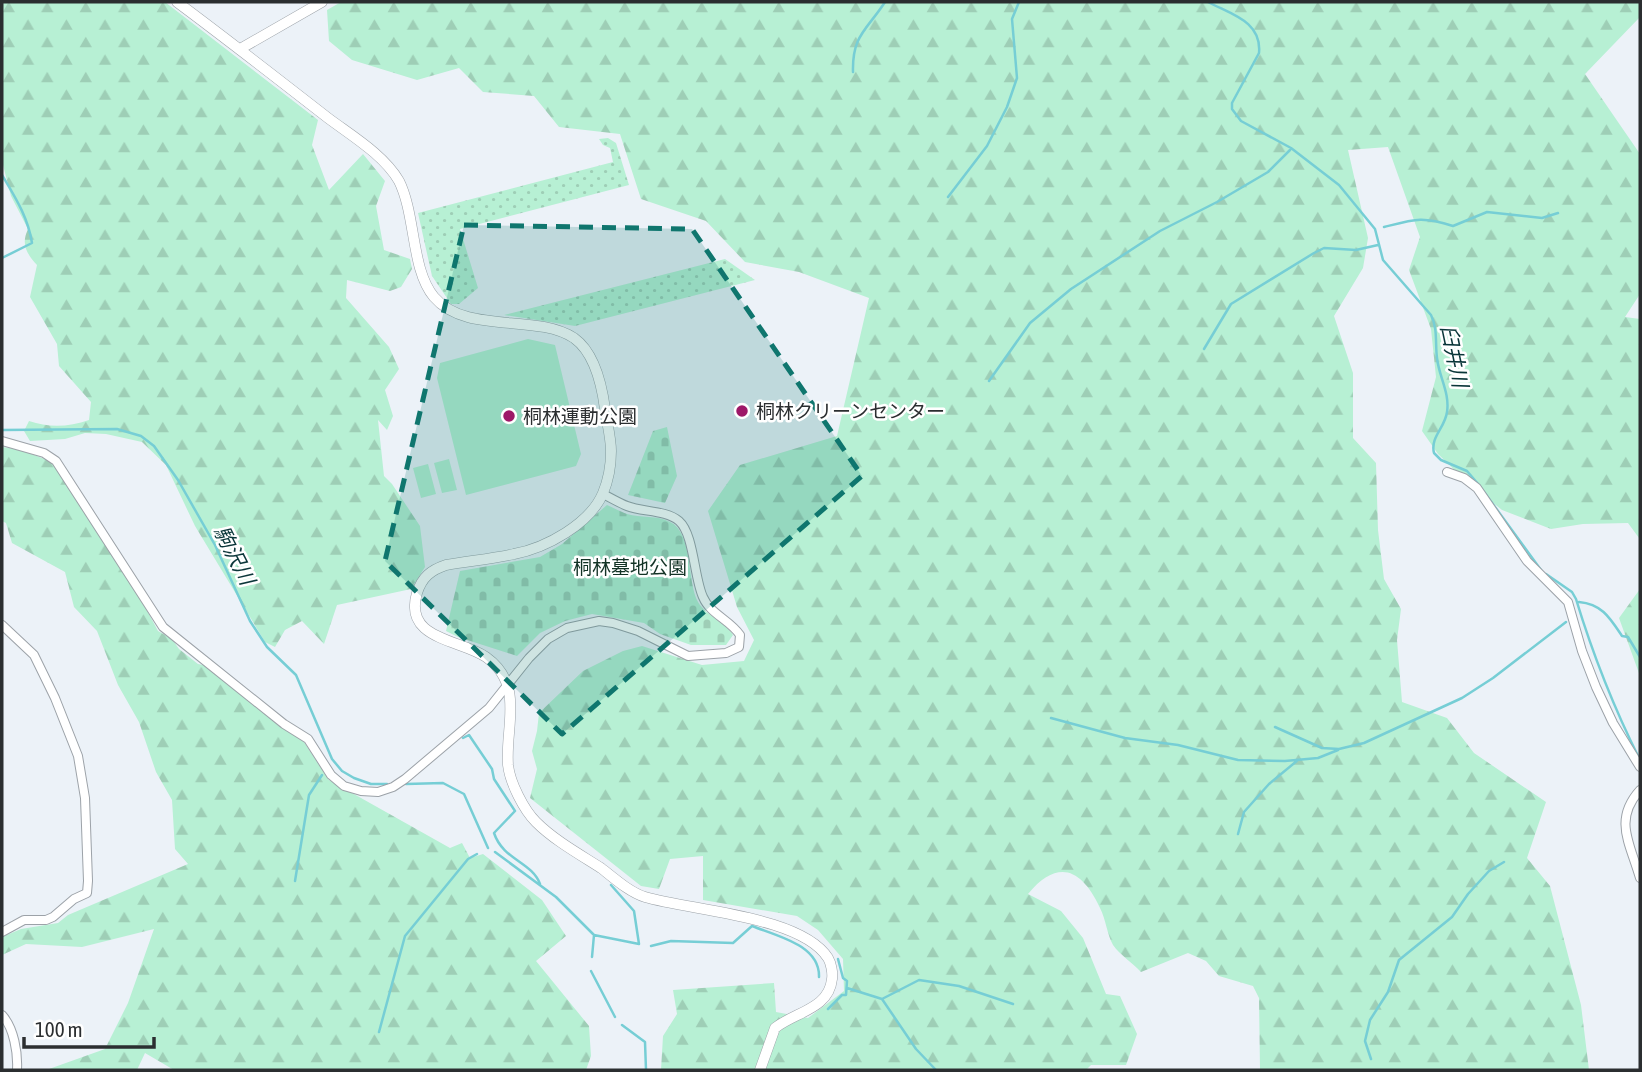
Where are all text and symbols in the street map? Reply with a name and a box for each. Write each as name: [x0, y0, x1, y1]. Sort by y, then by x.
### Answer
water label: 臼井川: [1437, 323, 1474, 391]
place label: 桐林クリーンセンター: [756, 400, 945, 422]
marker: 桐林クリーンセンター: [734, 403, 750, 419]
place label: 桐林運動公園: [523, 405, 637, 427]
marker: 桐林運動公園: [501, 408, 517, 424]
water label: 駒沢川: [210, 521, 261, 590]
park label: 桐林墓地公園: [573, 556, 687, 578]
scale bar: [24, 1006, 154, 1050]
text: 100 m: [35, 1017, 83, 1041]

